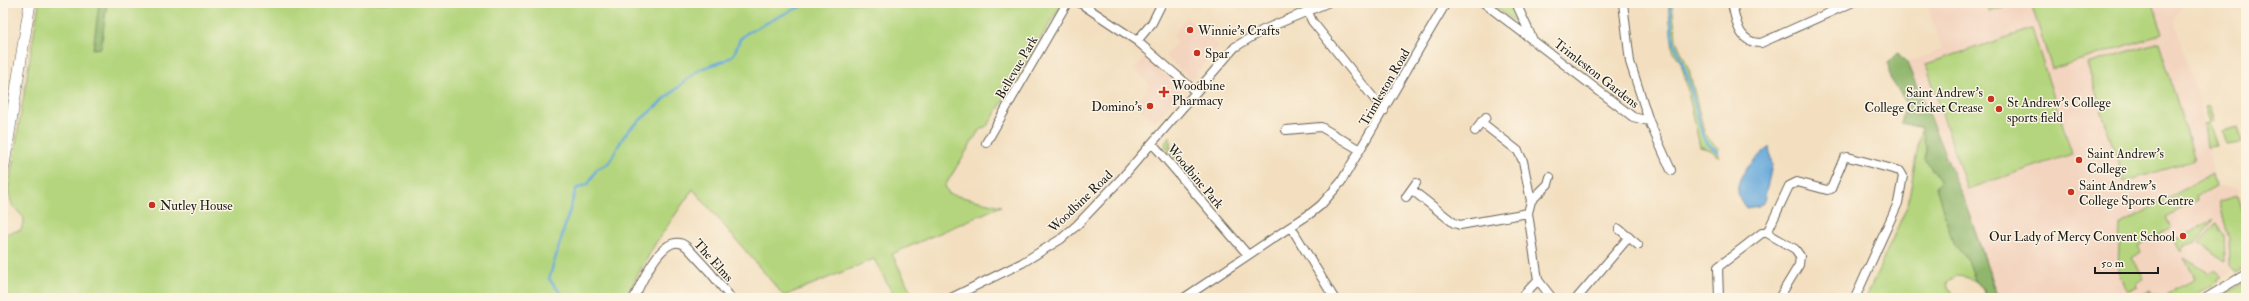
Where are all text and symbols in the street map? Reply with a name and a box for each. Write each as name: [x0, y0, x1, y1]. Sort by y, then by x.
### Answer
place label: Winnie's Crafts: [1197, 23, 1280, 39]
marker: Winnie's Crafts: [1185, 25, 1195, 35]
street label: Bellevue Park: [992, 32, 1042, 102]
street label: Trimleston Gardens: [1551, 36, 1643, 112]
street label: Trimleston Road: [1356, 45, 1414, 129]
place label: Spar: [1205, 46, 1229, 63]
marker: Spar: [1192, 48, 1202, 58]
place label: Woodbine Pharmacy: [1171, 78, 1225, 110]
place label: Saint Andrew's College Cricket Crease: [1865, 85, 1984, 116]
marker: Woodbine Pharmacy: [1159, 87, 1169, 97]
marker: Saint Andrew's College Cricket Crease: [1986, 94, 1996, 104]
place label: St Andrew's College sports field: [2007, 95, 2112, 127]
place label: Domino's: [1091, 99, 1143, 115]
marker: Domino's: [1145, 101, 1155, 111]
marker: St Andrew's College sports field: [1994, 104, 2004, 114]
street label: Woodbine Park: [1163, 140, 1227, 213]
place label: Saint Andrew's College: [2087, 146, 2165, 177]
marker: Saint Andrew's College: [2074, 155, 2084, 165]
street label: Woodbine Road: [1045, 167, 1116, 237]
place label: Saint Andrew's College Sports Centre: [2079, 178, 2194, 210]
marker: Saint Andrew's College Sports Centre: [2066, 187, 2076, 197]
place label: Nutley House: [160, 198, 233, 215]
marker: Nutley House: [147, 200, 157, 210]
place label: Our Lady of Mercy Convent School: [1989, 229, 2176, 246]
marker: Our Lady of Mercy Convent School: [2178, 231, 2188, 241]
street label: The Elms: [690, 236, 737, 286]
scale bar: [2095, 249, 2158, 275]
text: 50 m: [2101, 256, 2125, 271]

